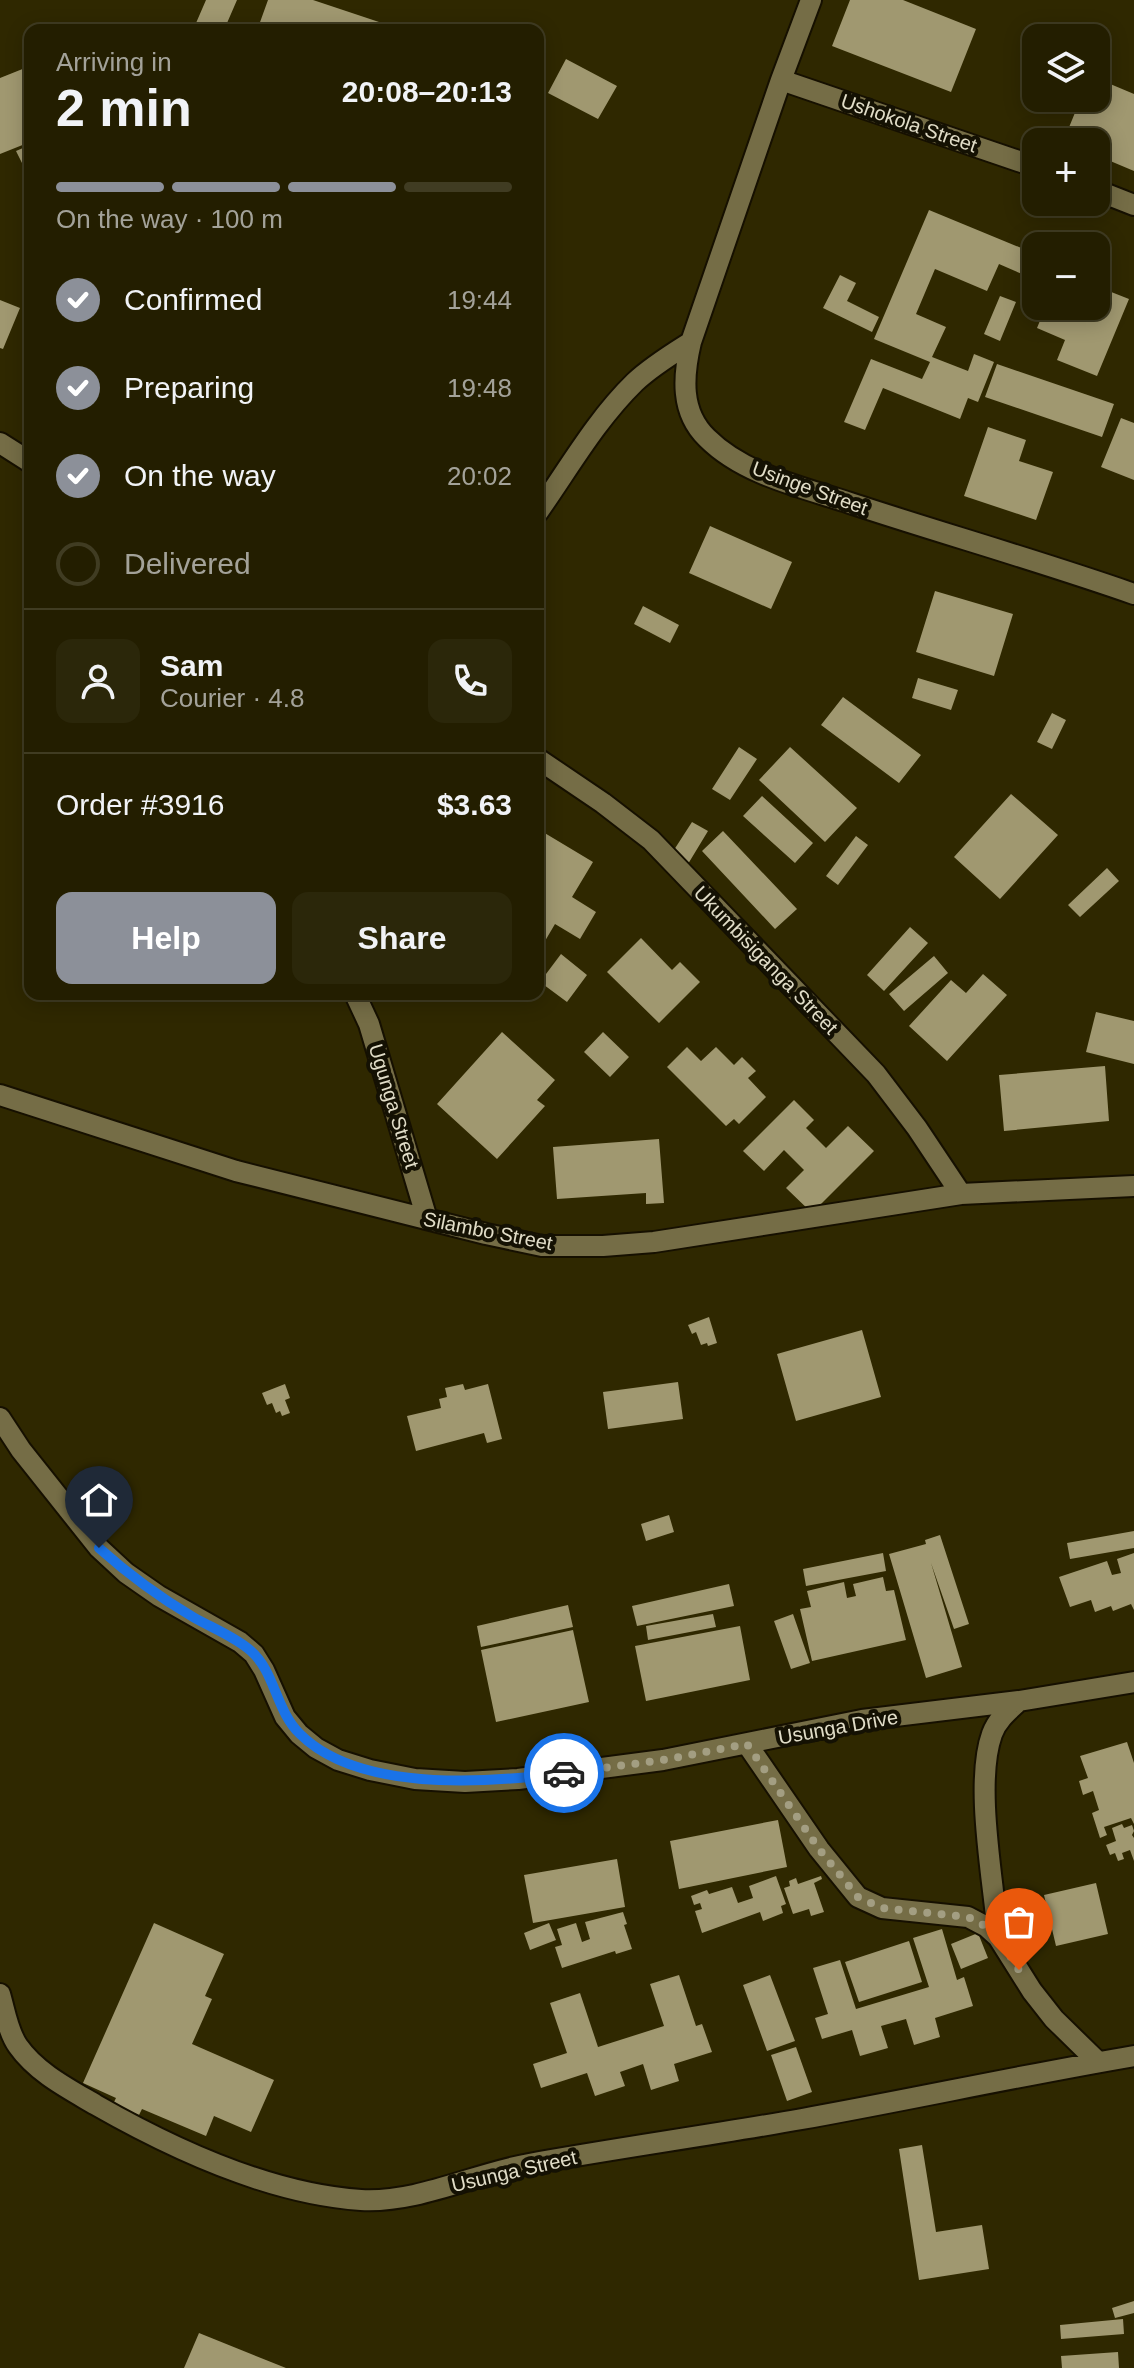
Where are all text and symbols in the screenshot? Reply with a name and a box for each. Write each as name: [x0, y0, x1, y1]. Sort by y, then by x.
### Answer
map controls: [1022, 24, 1110, 320]
button: layers: [1022, 24, 1110, 112]
text: Arriving in: [56, 47, 172, 77]
text: 20:08–20:13: [342, 75, 512, 108]
text: 2 min: [56, 79, 192, 137]
street label: Ushokola Street: [838, 89, 980, 157]
button: +: [1022, 128, 1110, 216]
text: On the way · 100 m: [56, 204, 283, 234]
button: −: [1022, 232, 1110, 320]
icon: check: [56, 278, 100, 322]
text: Confirmed: [124, 283, 262, 316]
text: 19:44: [447, 285, 512, 315]
icon: check: [56, 366, 100, 410]
text: Preparing: [124, 371, 254, 404]
text: 19:48: [447, 373, 512, 403]
icon: check: [56, 454, 100, 498]
street label: Usinge Street: [749, 457, 871, 519]
text: On the way: [124, 459, 276, 492]
text: 20:02: [447, 461, 512, 491]
text: Delivered: [124, 547, 251, 580]
button: person: [56, 639, 140, 723]
button: phone: [428, 639, 512, 723]
text: Sam: [160, 649, 223, 682]
text: Courier · 4.8: [160, 683, 305, 713]
text: Order #3916: [56, 788, 224, 821]
text: $3.63: [437, 788, 512, 821]
street label: Ukumbisiganga Street: [690, 882, 843, 1039]
button: Help: [56, 892, 276, 984]
button: Share: [292, 892, 512, 984]
street label: Ugunga Street: [365, 1041, 424, 1171]
street label: Silambo Street: [422, 1208, 555, 1254]
pin: [65, 1466, 133, 1548]
icon: home: [77, 1478, 121, 1522]
street label: Usunga Drive: [776, 1706, 900, 1748]
courier: [524, 1733, 604, 1813]
icon: car: [542, 1751, 586, 1795]
pin: [985, 1888, 1053, 1970]
icon: bag: [997, 1900, 1041, 1944]
street label: Usunga Street: [449, 2146, 579, 2196]

